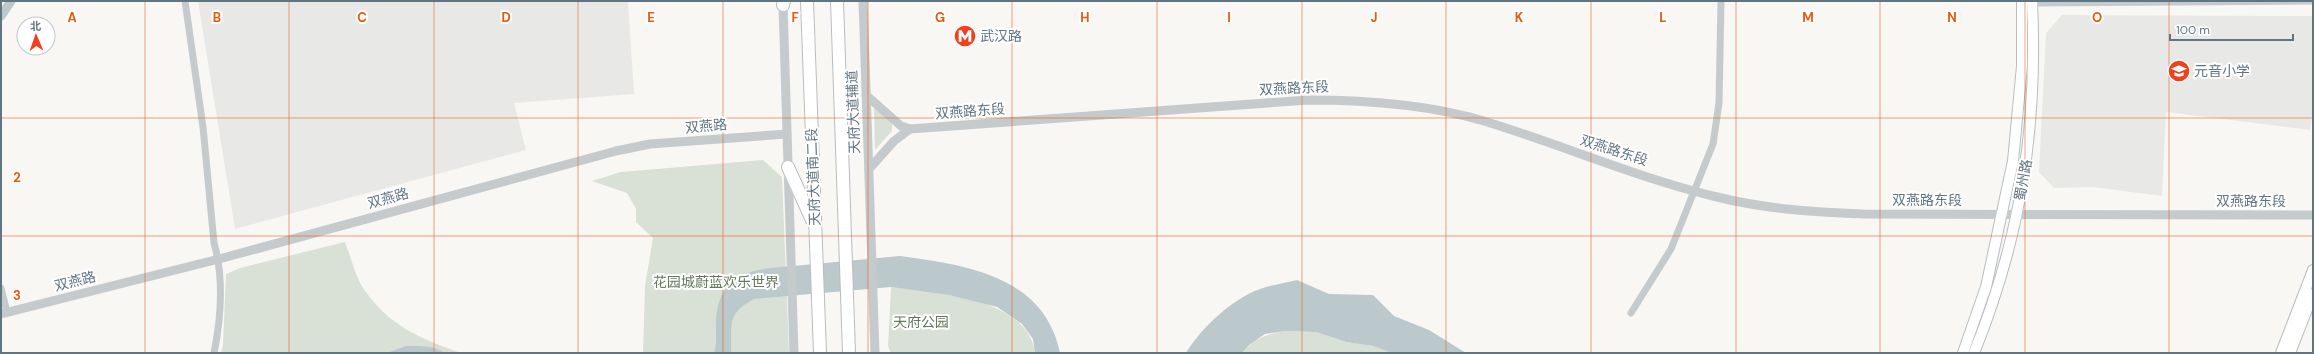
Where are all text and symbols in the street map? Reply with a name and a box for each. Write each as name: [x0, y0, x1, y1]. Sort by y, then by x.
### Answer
text: A: [67, 9, 77, 26]
text: B: [213, 9, 221, 26]
text: C: [357, 9, 367, 26]
text: D: [501, 9, 511, 26]
text: E: [647, 9, 655, 26]
text: F: [791, 9, 799, 26]
text: G: [935, 9, 945, 26]
text: H: [1080, 9, 1090, 26]
text: I: [1227, 9, 1231, 26]
text: J: [1370, 9, 1378, 26]
text: K: [1515, 9, 1524, 26]
text: L: [1659, 9, 1667, 26]
text: M: [1802, 9, 1814, 26]
text: N: [1947, 9, 1957, 26]
text: O: [2092, 9, 2102, 26]
north arrow: [16, 16, 56, 56]
scale bar: [2170, 16, 2293, 42]
text: 北: [30, 19, 41, 33]
text: 100 m: [2176, 22, 2210, 38]
metro station icon: 武汉路: [952, 23, 978, 49]
place label: 武汉路: [980, 27, 1022, 45]
school or university icon: 元音小学: [2166, 58, 2192, 84]
place label: 元音小学: [2194, 62, 2250, 80]
street label: 天府大道辅道: [843, 70, 863, 154]
street label: 双燕路东段: [1259, 77, 1329, 99]
street label: 双燕路东段: [934, 100, 1006, 122]
street label: 双燕路: [684, 115, 728, 137]
street label: 天府大道南二段: [802, 128, 824, 226]
street label: 双燕路东段: [1578, 131, 1650, 169]
street label: 蜀州路: [2010, 158, 2036, 202]
text: 2: [13, 169, 21, 186]
street label: 双燕路: [365, 184, 411, 212]
street label: 双燕路东段: [1892, 191, 1962, 209]
street label: 双燕路东段: [2216, 192, 2286, 210]
street label: 双燕路: [52, 267, 98, 295]
park label: 花园城蔚蓝欢乐世界: [653, 273, 779, 291]
text: 3: [13, 287, 21, 304]
park label: 天府公园: [893, 313, 949, 331]

